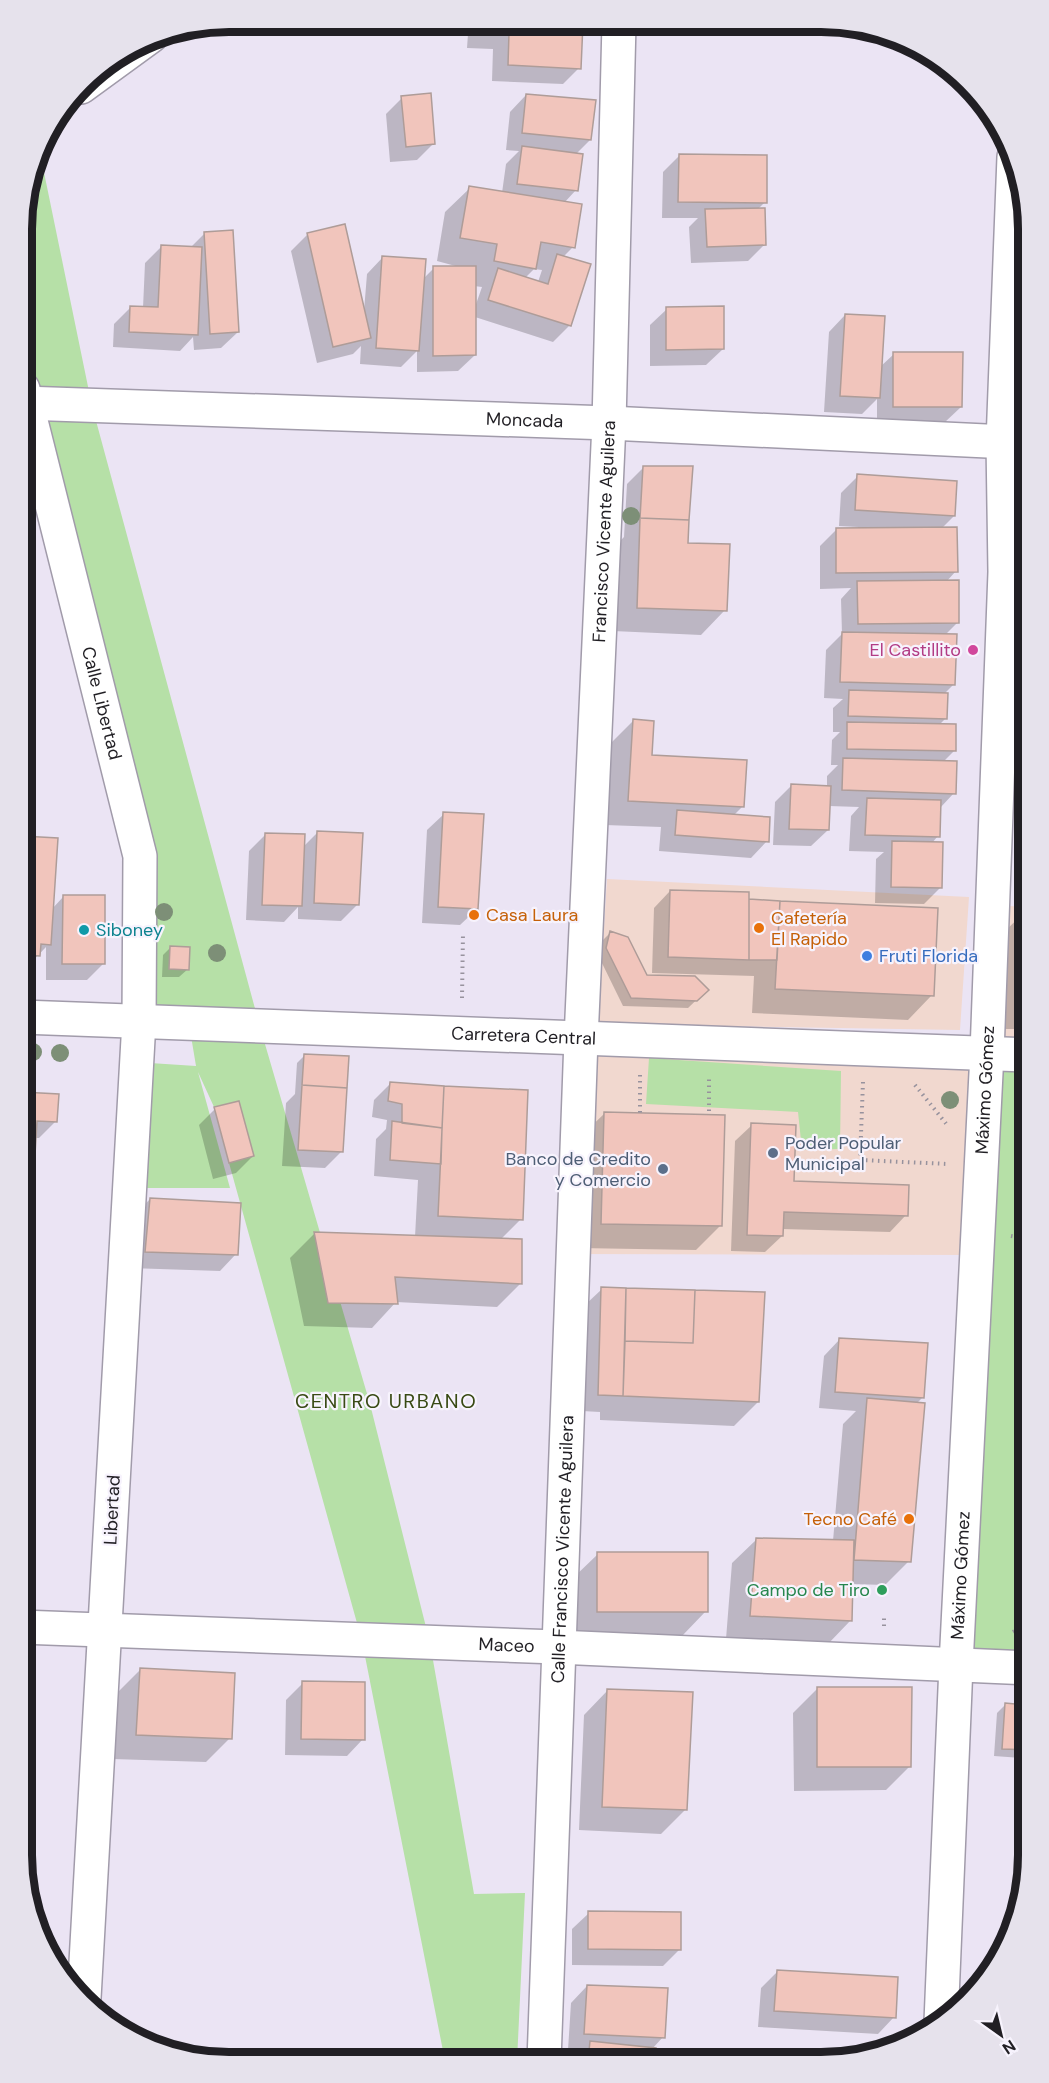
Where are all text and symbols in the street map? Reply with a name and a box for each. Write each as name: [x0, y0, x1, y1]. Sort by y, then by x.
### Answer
street label: Moncada: [486, 407, 564, 433]
street label: Francisco Vicente Aguilera: [587, 420, 621, 643]
place label: El Castillito: [869, 638, 961, 662]
marker: El Castillito: [966, 643, 980, 657]
street label: Calle Libertad: [76, 644, 127, 762]
place label: Casa Laura: [486, 903, 578, 927]
place label: Cafetería El Rapido: [771, 906, 848, 951]
marker: Casa Laura: [467, 908, 481, 922]
place label: Siboney: [96, 918, 163, 942]
marker: Cafetería El Rapido: [752, 921, 766, 935]
marker: Siboney: [77, 923, 91, 937]
place label: Fruti Florida: [879, 944, 978, 968]
marker: Fruti Florida: [860, 949, 874, 963]
street label: Carretera Central: [451, 1021, 597, 1051]
street label: Máximo Gómez: [970, 1025, 1000, 1155]
place label: Poder Popular Municipal: [785, 1131, 902, 1176]
marker: Poder Popular Municipal: [766, 1146, 780, 1160]
place label: Banco de Credito y Comercio: [505, 1147, 651, 1192]
marker: Banco de Credito y Comercio: [656, 1162, 670, 1176]
district label: CENTRO URBANO: [295, 1388, 477, 1414]
street label: Calle Francisco Vicente Aguilera: [546, 1415, 579, 1684]
street label: Libertad: [98, 1474, 126, 1546]
place label: Tecno Café: [804, 1507, 897, 1531]
street label: Máximo Gómez: [945, 1511, 976, 1640]
marker: Tecno Café: [902, 1512, 916, 1526]
place label: Campo de Tiro: [747, 1578, 870, 1602]
marker: Campo de Tiro: [875, 1583, 889, 1597]
street label: Maceo: [478, 1632, 535, 1658]
north arrow: [971, 2005, 1031, 2065]
text: N: [998, 2035, 1020, 2059]

